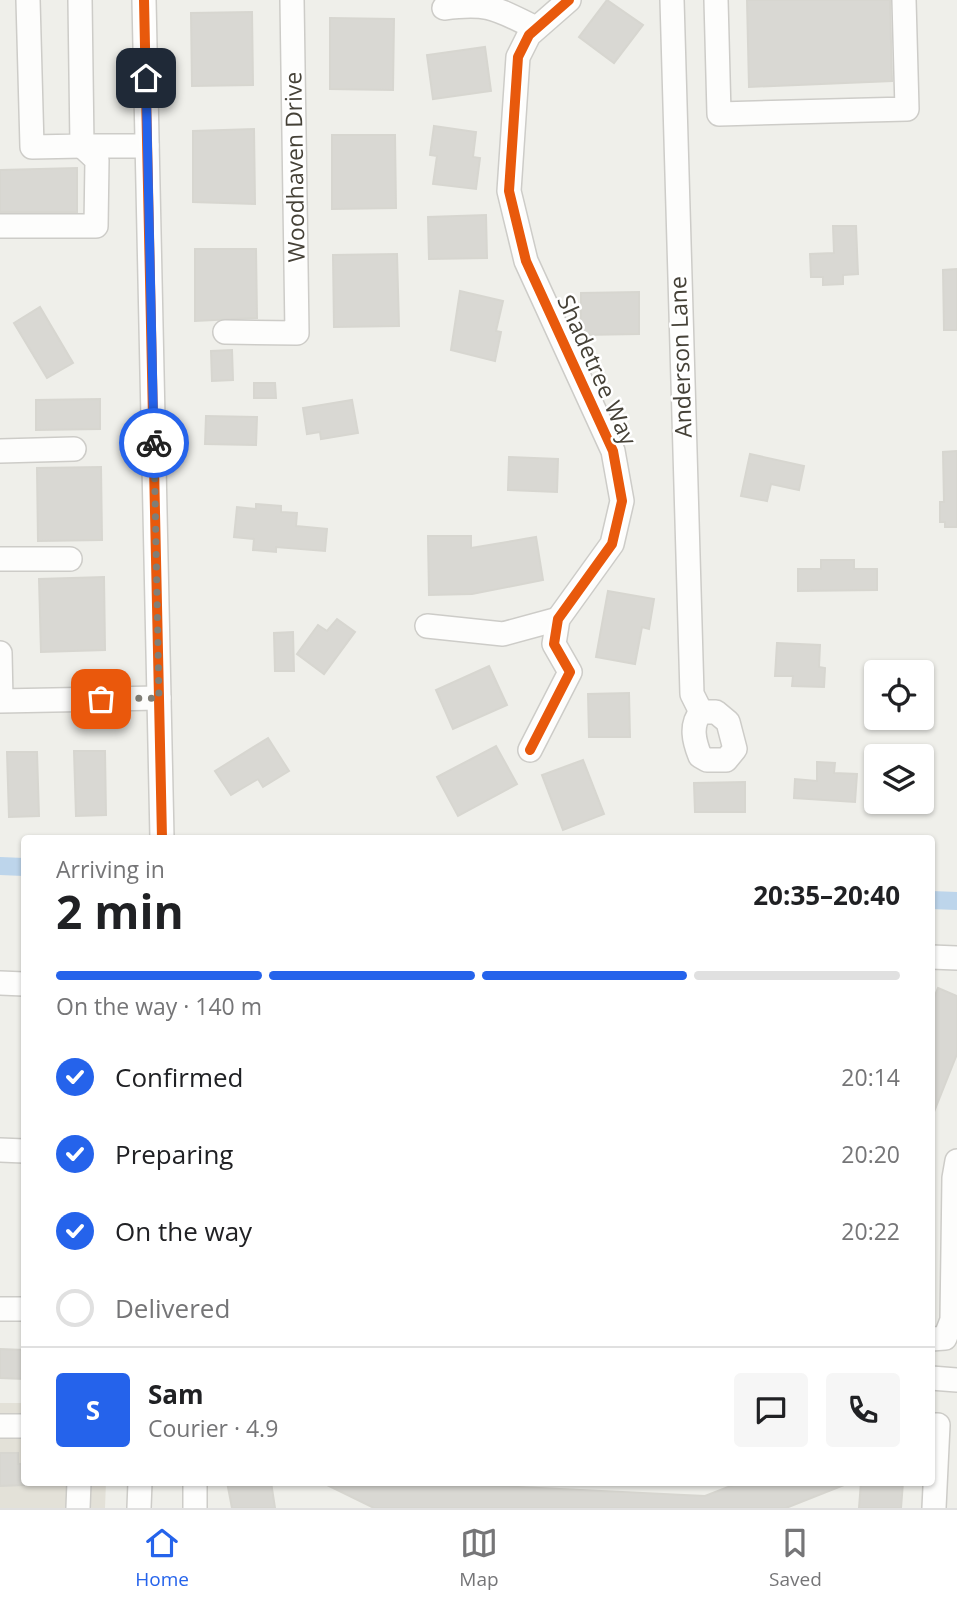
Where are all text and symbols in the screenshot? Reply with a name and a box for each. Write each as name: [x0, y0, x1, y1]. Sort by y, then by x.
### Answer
pin: [116, 48, 176, 108]
icon: home: [127, 59, 165, 97]
street label: Woodhaven Drive: [276, 71, 312, 263]
street label: Anderson Lane: [661, 276, 699, 438]
street label: Shadetree Way: [550, 289, 646, 450]
courier: [119, 408, 189, 478]
icon: bike: [135, 424, 173, 462]
map controls: [864, 660, 934, 814]
button: locate: [864, 660, 934, 730]
pin: [71, 669, 131, 729]
icon: bag: [82, 680, 120, 718]
button: layers: [864, 744, 934, 814]
text: Arriving in: [56, 853, 165, 885]
text: 20:35–20:40: [753, 877, 900, 913]
text: 2 min: [56, 880, 184, 942]
text: On the way · 140 m: [56, 990, 262, 1022]
icon: check: [56, 1058, 94, 1096]
text: Confirmed: [115, 1059, 243, 1095]
text: 20:14: [841, 1061, 900, 1093]
icon: check: [56, 1135, 94, 1173]
text: Preparing: [115, 1136, 233, 1172]
text: 20:20: [841, 1138, 900, 1170]
icon: check: [56, 1212, 94, 1250]
text: On the way: [115, 1213, 252, 1249]
text: 20:22: [841, 1215, 900, 1247]
text: Delivered: [115, 1290, 230, 1326]
button: chat: [734, 1373, 808, 1447]
button: phone: [826, 1373, 900, 1447]
text: Sam: [148, 1376, 204, 1412]
text: S: [86, 1392, 100, 1428]
text: Courier · 4.9: [148, 1412, 278, 1444]
tab: Home: [135, 1524, 189, 1592]
tab: Map: [459, 1524, 499, 1592]
tab: Saved: [769, 1524, 822, 1592]

